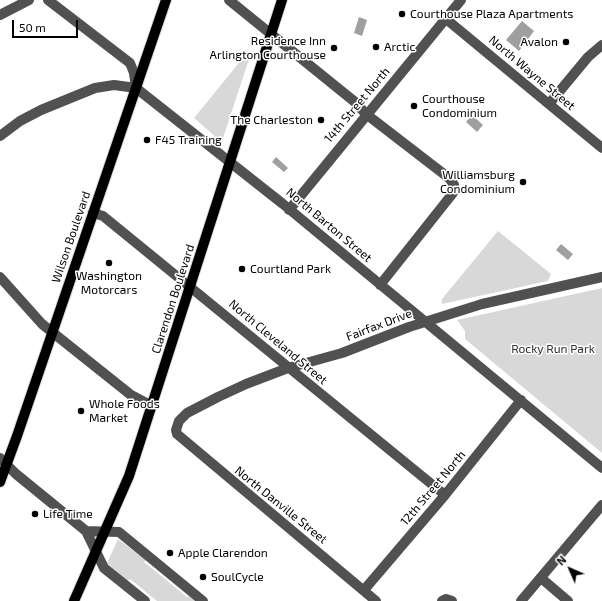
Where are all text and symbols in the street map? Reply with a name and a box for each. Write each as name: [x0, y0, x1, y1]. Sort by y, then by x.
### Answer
place label: Courthouse Plaza Apartments: [410, 7, 573, 21]
marker: Courthouse Plaza Apartments: [397, 9, 407, 19]
scale bar: [14, 12, 80, 38]
text: 50 m: [19, 20, 46, 34]
street label: North Wayne Street: [486, 33, 578, 113]
place label: Residence Inn Arlington Courthouse: [209, 34, 326, 62]
place label: Avalon: [521, 35, 558, 49]
marker: Avalon: [561, 37, 571, 47]
place label: Arctic: [384, 40, 415, 54]
marker: Arctic: [371, 42, 381, 52]
marker: Residence Inn Arlington Courthouse: [329, 43, 339, 53]
street label: 14th Street North: [321, 64, 393, 146]
place label: Courthouse Condominium: [422, 92, 497, 120]
marker: Courthouse Condominium: [409, 101, 419, 111]
place label: The Charleston: [230, 113, 313, 127]
marker: The Charleston: [316, 115, 326, 125]
place label: F45 Training: [155, 133, 222, 147]
marker: F45 Training: [142, 135, 152, 145]
place label: Williamsburg Condominium: [440, 168, 515, 196]
marker: Williamsburg Condominium: [518, 177, 528, 187]
street label: North Barton Street: [283, 185, 375, 265]
street label: Wilson Boulevard: [49, 189, 93, 285]
street label: Clarendon Boulevard: [149, 243, 197, 355]
marker: Washington Motorcars: [104, 258, 114, 268]
place label: Courtland Park: [250, 262, 331, 276]
marker: Courtland Park: [237, 264, 247, 274]
place label: Washington Motorcars: [76, 269, 142, 297]
street label: North Cleveland Street: [226, 297, 330, 387]
street label: Fairfax Drive: [344, 306, 414, 344]
park label: Rocky Run Park: [511, 342, 595, 356]
place label: Whole Foods Market: [89, 397, 160, 425]
marker: Whole Foods Market: [76, 406, 86, 416]
street label: 12th Street North: [397, 448, 469, 528]
street label: North Danville Street: [232, 463, 330, 547]
place label: Life Time: [43, 507, 93, 521]
marker: Life Time: [30, 509, 40, 519]
place label: Apple Clarendon: [178, 546, 268, 560]
marker: Apple Clarendon: [165, 548, 175, 558]
north arrow: [550, 549, 590, 589]
text: N: [554, 553, 569, 568]
place label: SoulCycle: [211, 570, 264, 584]
marker: SoulCycle: [198, 572, 208, 582]

